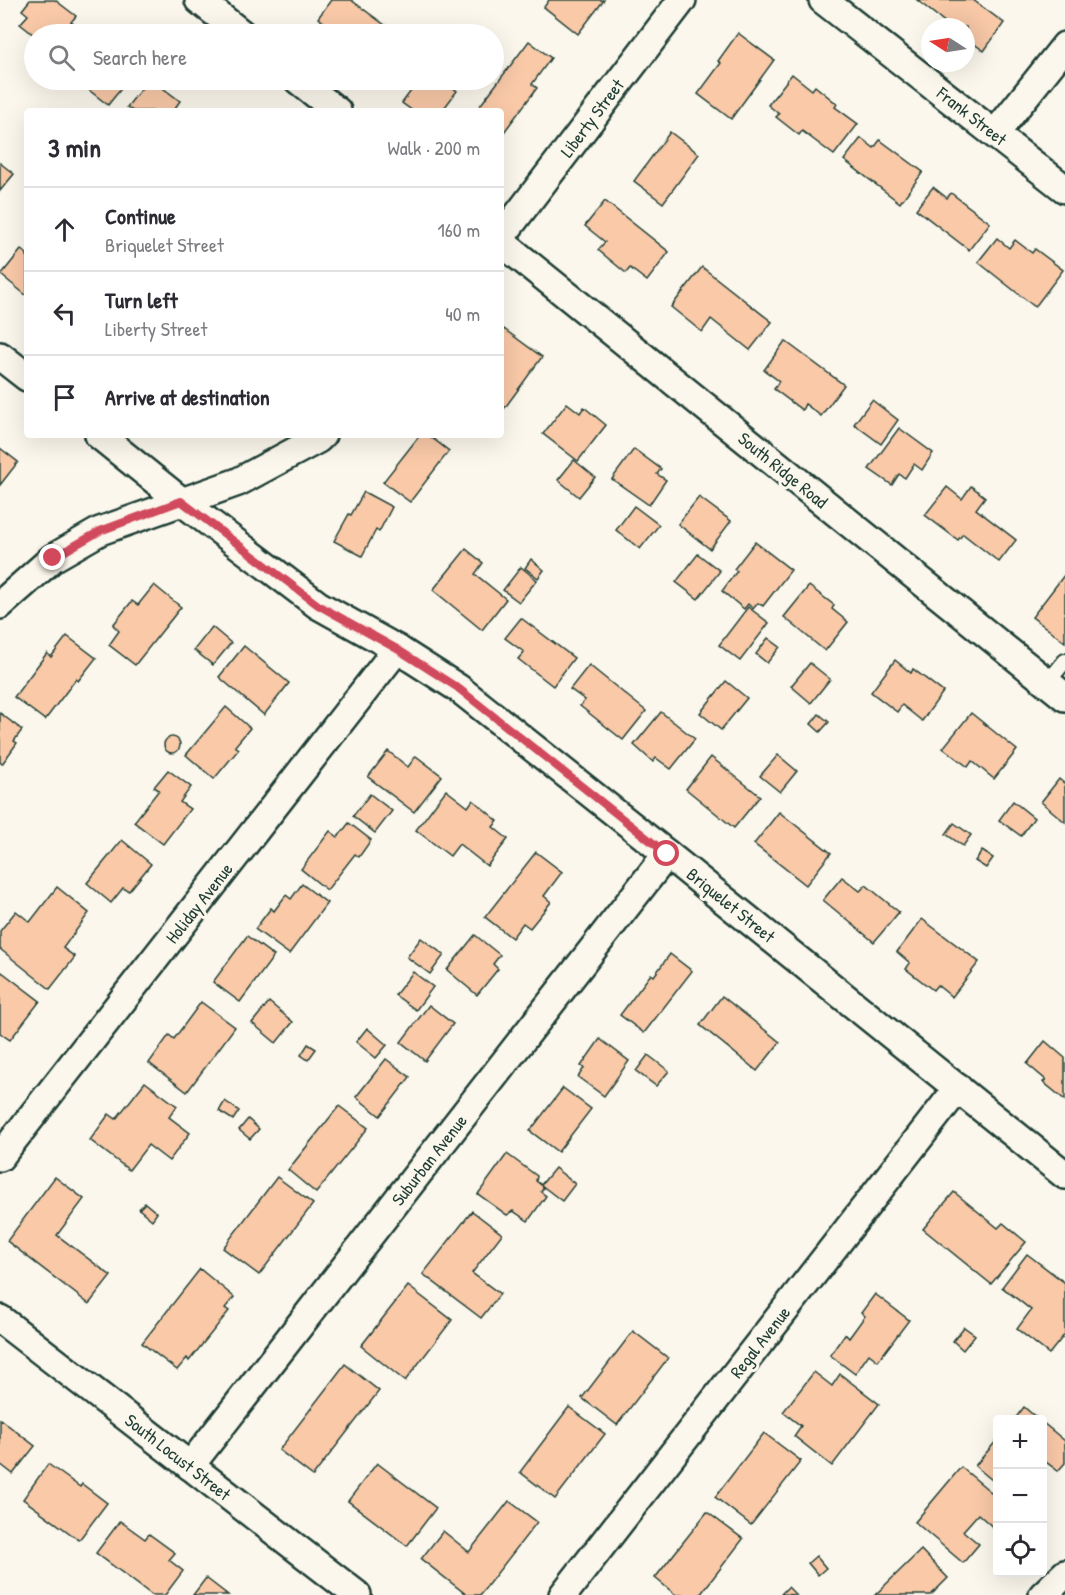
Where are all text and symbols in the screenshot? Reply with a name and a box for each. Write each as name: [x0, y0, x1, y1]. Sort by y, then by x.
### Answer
north arrow: [921, 18, 975, 72]
search box: [24, 24, 504, 90]
icon: search: [45, 41, 78, 74]
text: Search here: [93, 42, 187, 72]
street label: Liberty Street: [554, 73, 630, 162]
street label: Frank Street: [931, 80, 1013, 152]
text: 3 min: [48, 130, 101, 165]
text: Walk · 200 m: [388, 134, 480, 161]
text: Continue: [105, 201, 176, 231]
icon: ahead: [48, 213, 81, 246]
text: 160 m: [438, 216, 480, 243]
text: Briquelet Street: [105, 231, 224, 258]
text: Turn left: [105, 285, 178, 315]
icon: left: [48, 297, 81, 330]
text: 40 m: [445, 300, 480, 327]
text: Liberty Street: [105, 315, 207, 342]
icon: arrive: [48, 381, 81, 414]
text: Arrive at destination: [105, 382, 270, 412]
street label: South Ridge Road: [733, 426, 833, 514]
route end: [39, 544, 65, 570]
route start: [653, 840, 679, 866]
street label: Holiday Avenue: [160, 857, 238, 949]
street label: Briquelet Street: [682, 862, 781, 949]
street label: Suburban Avenue: [385, 1109, 473, 1211]
street label: Regal Avenue: [724, 1301, 796, 1383]
street label: South Locust Street: [120, 1408, 237, 1507]
map controls: [993, 1415, 1047, 1577]
button: +: [993, 1415, 1047, 1469]
button: −: [993, 1469, 1047, 1523]
button: locate: [993, 1523, 1047, 1577]

